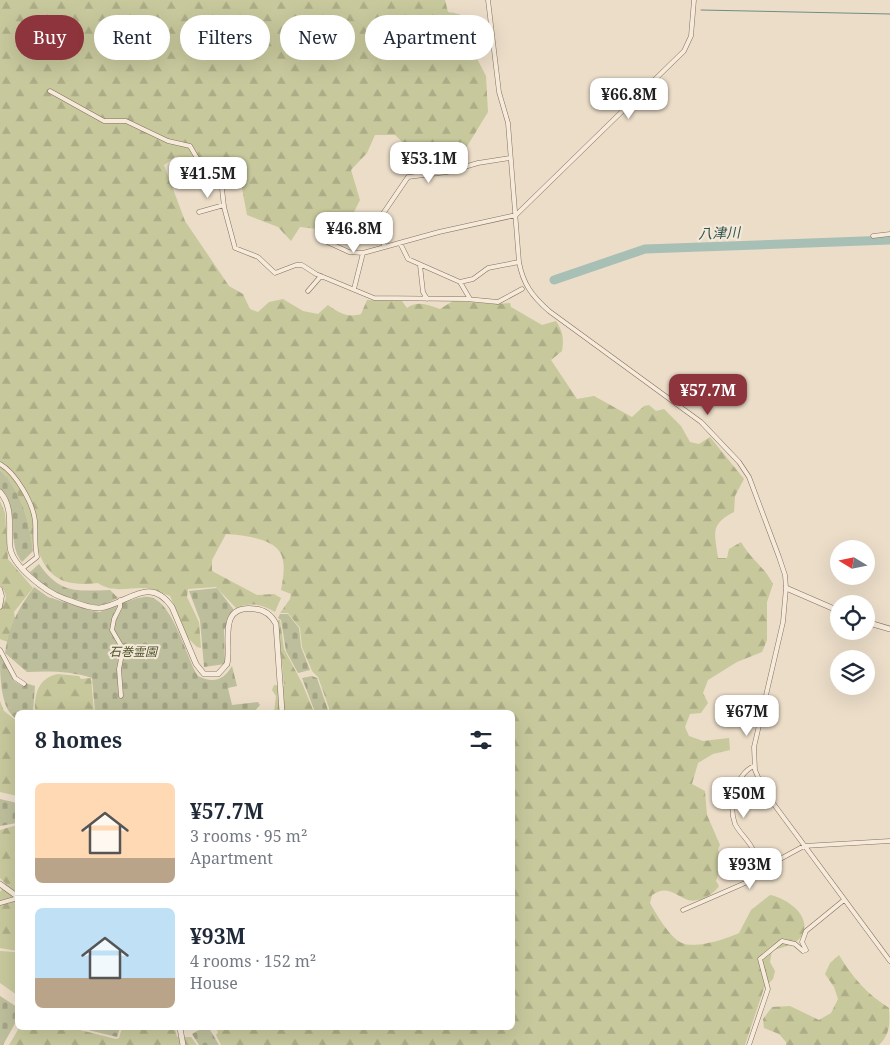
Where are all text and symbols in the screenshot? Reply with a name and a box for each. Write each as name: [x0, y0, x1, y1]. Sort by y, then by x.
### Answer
chip: Buy: [15, 15, 84, 60]
chip: Rent: [94, 15, 170, 60]
chip: Filters: [180, 15, 270, 60]
chip: New: [280, 15, 355, 60]
chip: Apartment: [365, 15, 494, 60]
pin: ¥66.8M: [588, 78, 670, 120]
text: ¥66.8M: [601, 83, 657, 105]
pin: ¥53.1M: [388, 142, 470, 184]
text: ¥53.1M: [401, 147, 457, 169]
pin: ¥41.5M: [167, 156, 249, 199]
text: ¥41.5M: [180, 162, 236, 184]
pin: ¥46.8M: [313, 212, 395, 254]
text: ¥46.8M: [326, 217, 382, 239]
water label: 八津川: [698, 222, 742, 243]
pin: ¥57.7M: [667, 374, 749, 416]
text: ¥57.7M: [680, 379, 736, 401]
north arrow: [830, 540, 875, 585]
map controls: [830, 540, 875, 695]
button: locate: [830, 595, 875, 640]
park label: 石巻霊園: [109, 643, 159, 660]
button: layers: [830, 650, 875, 695]
pin: ¥67M: [717, 694, 777, 737]
text: ¥67M: [726, 700, 768, 722]
text: 8 homes: [35, 726, 122, 754]
icon: filters: [467, 726, 495, 754]
pin: ¥50M: [714, 776, 774, 819]
text: ¥50M: [723, 782, 765, 804]
text: ¥57.7M: [190, 797, 264, 825]
icon: home: [75, 803, 135, 863]
text: 3 rooms · 95 m²: [190, 825, 307, 847]
text: Apartment: [190, 847, 273, 869]
pin: ¥93M: [720, 848, 780, 890]
text: ¥93M: [729, 853, 771, 875]
text: ¥93M: [190, 922, 246, 950]
icon: home: [75, 928, 135, 988]
text: 4 rooms · 152 m²: [190, 950, 316, 972]
text: House: [190, 972, 238, 994]

